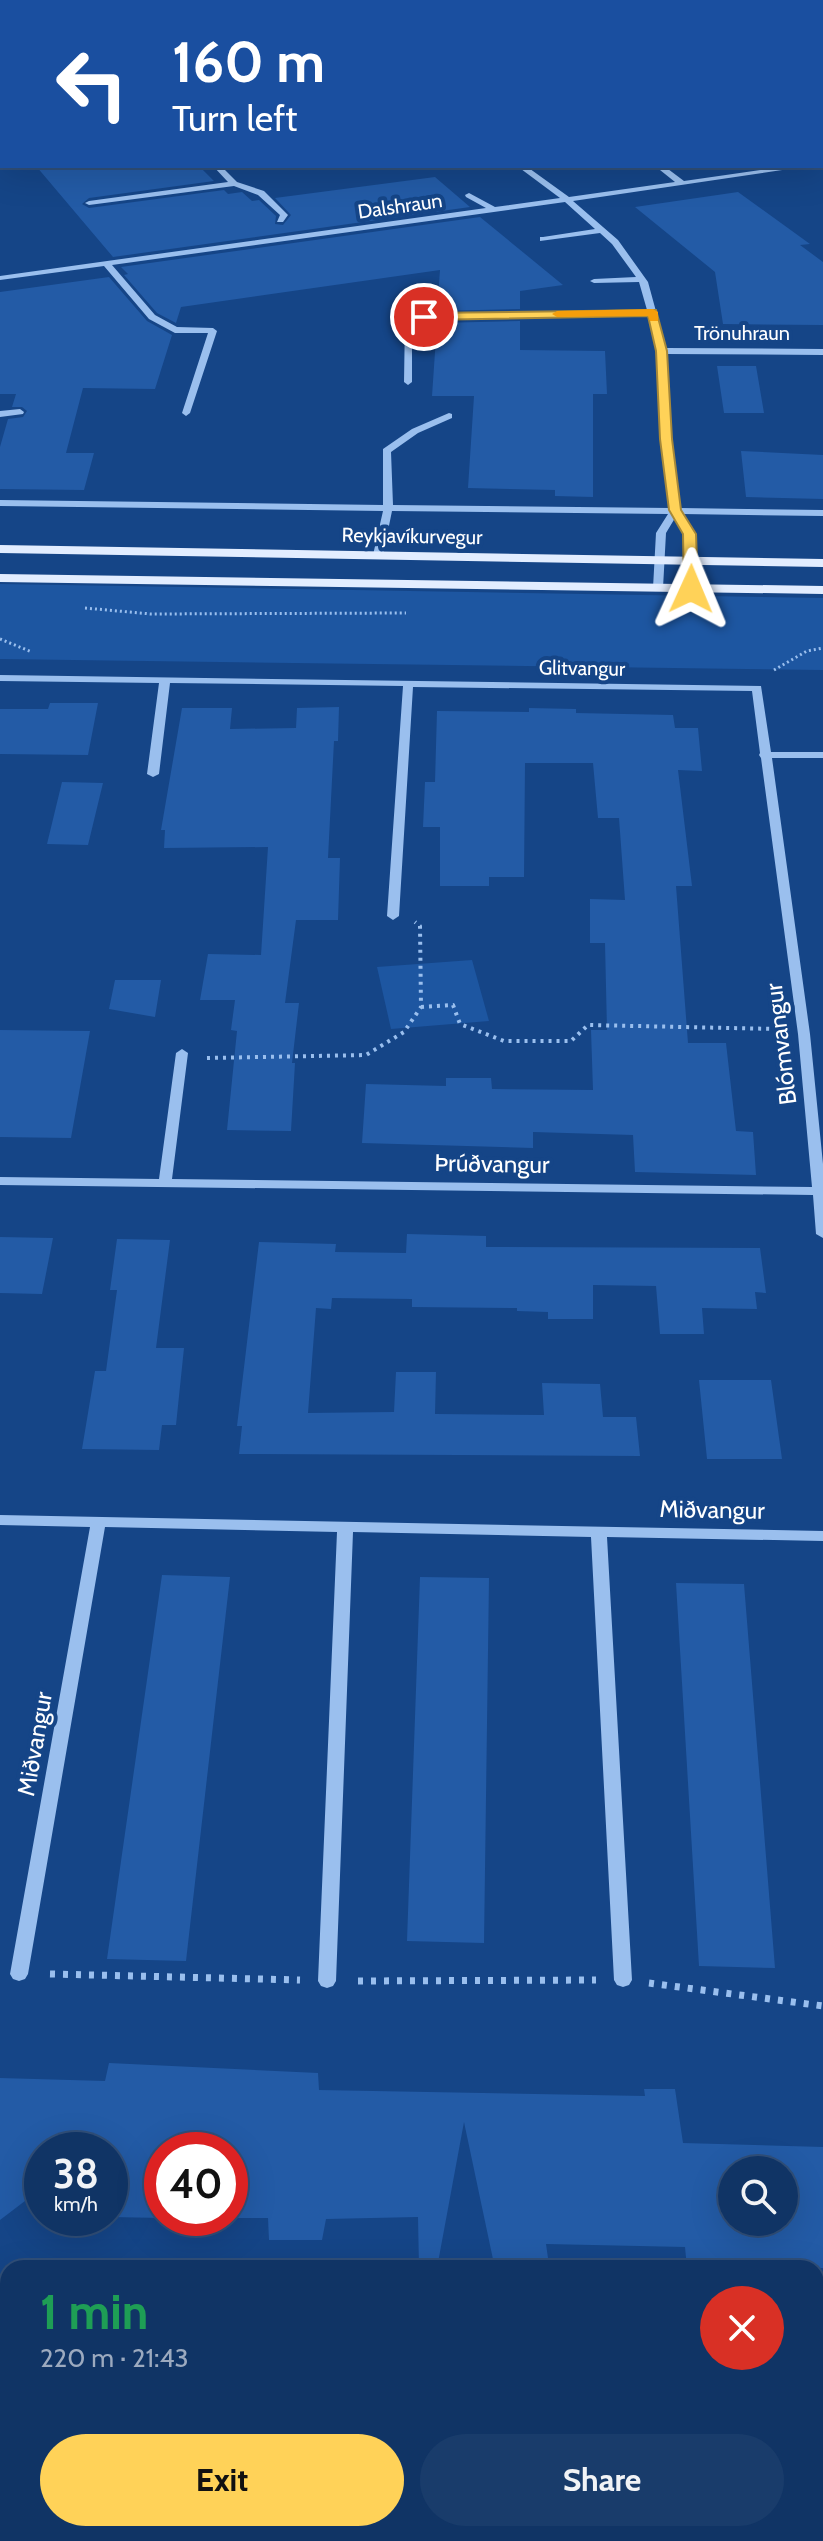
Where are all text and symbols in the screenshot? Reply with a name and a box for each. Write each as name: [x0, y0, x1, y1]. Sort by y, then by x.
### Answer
text: 160 m: [172, 28, 325, 96]
icon: left: [40, 32, 144, 136]
text: Turn left: [172, 96, 297, 140]
street label: Dalshraun: [356, 188, 444, 224]
pin: [390, 283, 458, 351]
icon: arrive: [402, 295, 446, 339]
street label: Trönuhraun: [694, 321, 790, 345]
street label: Reykjavíkurvegur: [341, 523, 483, 549]
position arrow: [649, 547, 733, 631]
street label: Glitvangur: [539, 655, 626, 681]
street label: Blómvangur: [759, 981, 802, 1107]
street label: Þrúðvangur: [434, 1148, 550, 1179]
street label: Miðvangur: [659, 1494, 765, 1525]
street label: Miðvangur: [11, 1689, 58, 1798]
speed limit sign: 40: [144, 2132, 248, 2236]
text: 38: [53, 2149, 99, 2198]
map controls: [718, 2156, 798, 2236]
button: search: [718, 2156, 798, 2236]
text: km/h: [54, 2192, 98, 2216]
text: 1 min: [40, 2283, 148, 2341]
button: close: [700, 2286, 784, 2370]
text: 220 m · 21:43: [40, 2342, 189, 2374]
button: Exit: [40, 2434, 404, 2526]
button: Share: [420, 2434, 784, 2526]

